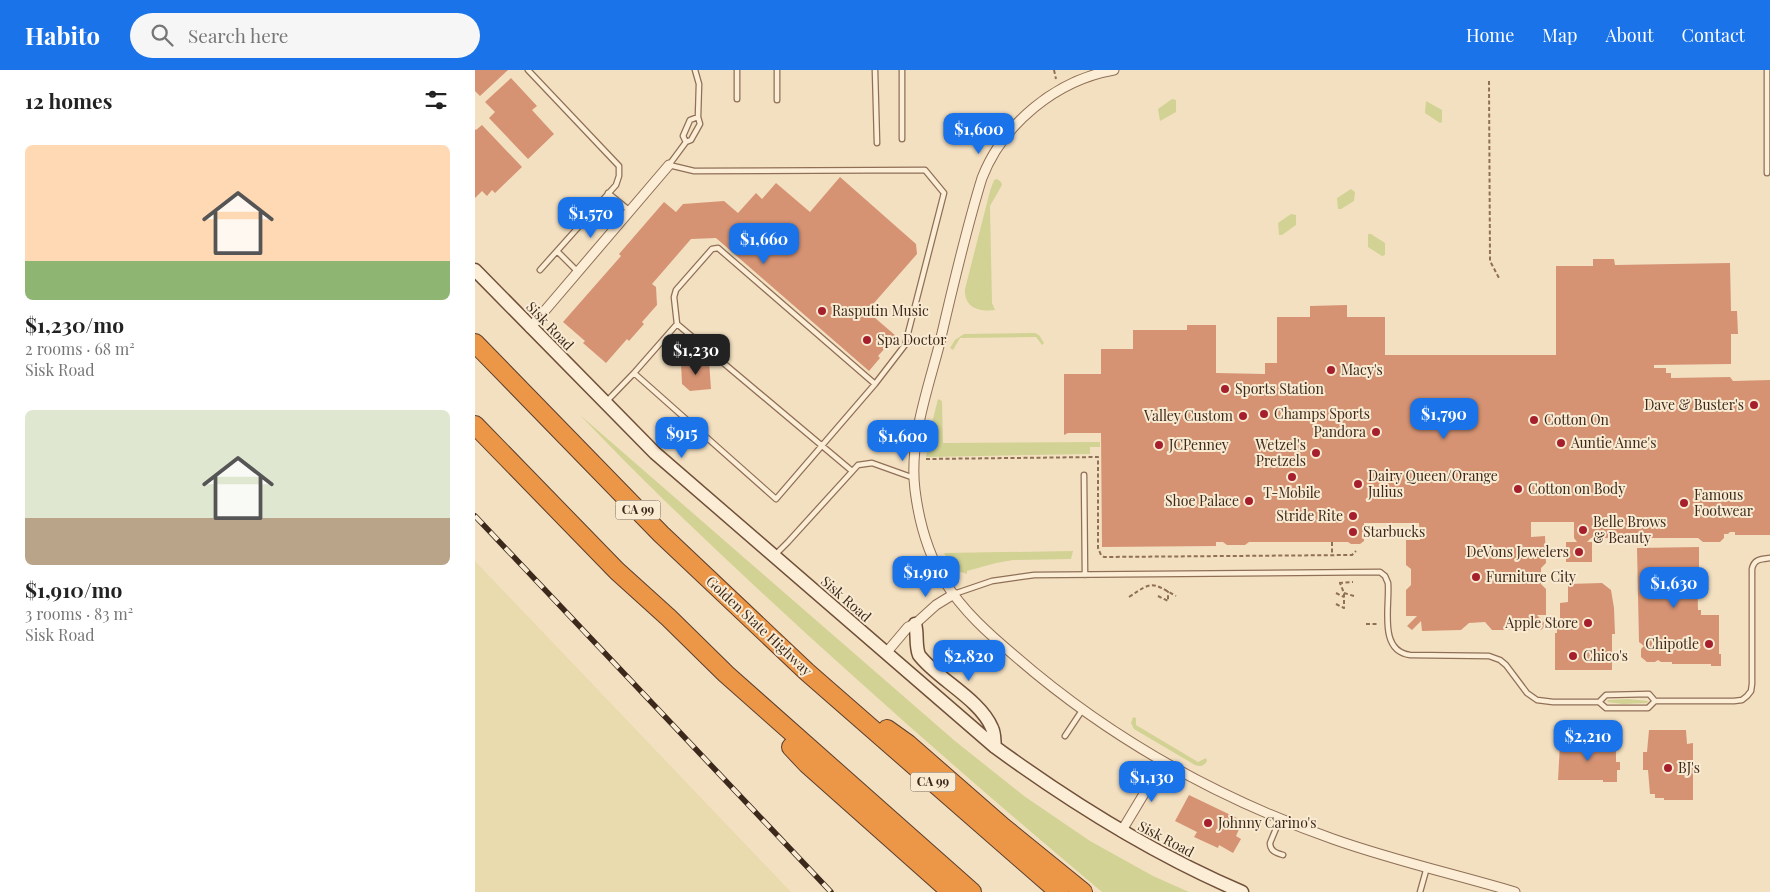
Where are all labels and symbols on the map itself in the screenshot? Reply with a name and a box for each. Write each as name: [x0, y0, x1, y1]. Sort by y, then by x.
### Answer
pin: $1,600: [938, 112, 1020, 155]
pin: $1,570: [550, 196, 632, 239]
pin: $1,660: [723, 222, 805, 265]
street label: Sisk Road: [522, 297, 578, 354]
place label: Rasputin Music: [832, 301, 929, 320]
marker: Rasputin Music: [816, 305, 828, 317]
place label: Spa Doctor: [877, 330, 947, 349]
pin: $1,230: [655, 334, 737, 376]
marker: Spa Doctor: [861, 334, 873, 346]
place label: Macy's: [1341, 360, 1383, 379]
marker: Macy's: [1325, 364, 1337, 376]
place label: Sports Station: [1235, 379, 1325, 398]
marker: Sports Station: [1219, 383, 1231, 395]
place label: Dave & Buster's: [1644, 395, 1744, 414]
pin: $1,790: [1403, 398, 1485, 440]
marker: Dave & Buster's: [1748, 399, 1760, 411]
place label: Champs Sports: [1274, 404, 1370, 423]
place label: Valley Custom: [1143, 406, 1234, 425]
marker: Champs Sports: [1258, 408, 1270, 420]
marker: Valley Custom: [1237, 410, 1249, 422]
place label: Cotton On: [1544, 410, 1610, 429]
marker: Cotton On: [1528, 414, 1540, 426]
pin: $915: [652, 416, 712, 459]
pin: $1,600: [862, 420, 944, 462]
place label: Pandora: [1314, 422, 1366, 441]
marker: Pandora: [1370, 426, 1382, 438]
place label: Auntie Anne's: [1570, 433, 1656, 452]
place label: JCPenney: [1168, 435, 1229, 454]
place label: Wetzel's Pretzels: [1255, 435, 1306, 470]
marker: Auntie Anne's: [1555, 437, 1567, 449]
marker: JCPenney: [1153, 439, 1165, 451]
marker: Wetzel's Pretzels: [1310, 447, 1322, 459]
place label: Dairy Queen/Orange Julius: [1367, 466, 1498, 501]
marker: T-Mobile: [1286, 471, 1298, 483]
marker: Dairy Queen/Orange Julius: [1352, 478, 1364, 490]
place label: Cotton on Body: [1528, 479, 1625, 498]
place label: T-Mobile: [1263, 483, 1321, 502]
marker: Cotton on Body: [1512, 483, 1524, 495]
place label: Famous Footwear: [1694, 485, 1754, 520]
place label: Shoe Palace: [1165, 491, 1239, 510]
marker: Shoe Palace: [1243, 495, 1255, 507]
marker: Famous Footwear: [1678, 497, 1690, 509]
road number: CA 99: [615, 500, 661, 520]
place label: Stride Rite: [1276, 506, 1343, 525]
marker: Stride Rite: [1347, 510, 1359, 522]
place label: Belle Brows & Beauty: [1593, 512, 1666, 547]
place label: Starbucks: [1363, 522, 1425, 541]
marker: Belle Brows & Beauty: [1577, 524, 1589, 536]
marker: Starbucks: [1347, 526, 1359, 538]
place label: DeVons Jewelers: [1466, 542, 1569, 561]
marker: DeVons Jewelers: [1573, 546, 1585, 558]
pin: $1,910: [885, 556, 967, 598]
pin: $1,630: [1633, 566, 1715, 609]
place label: Furniture City: [1486, 567, 1576, 586]
marker: Furniture City: [1470, 571, 1482, 583]
street label: Golden State Highway: [702, 572, 816, 680]
street label: Sisk Road: [817, 572, 876, 626]
place label: Apple Store: [1504, 613, 1578, 632]
marker: Apple Store: [1582, 617, 1594, 629]
place label: Chipotle: [1645, 634, 1699, 653]
marker: Chipotle: [1703, 638, 1715, 650]
pin: $2,820: [928, 640, 1010, 682]
place label: Chico's: [1583, 646, 1628, 665]
marker: Chico's: [1567, 650, 1579, 662]
pin: $2,210: [1547, 720, 1629, 762]
place label: BJ's: [1678, 758, 1700, 777]
pin: $1,130: [1111, 760, 1193, 803]
marker: BJ's: [1662, 762, 1674, 774]
road number: CA 99: [911, 772, 955, 792]
place label: Johnny Carino's: [1217, 813, 1316, 832]
street label: Sisk Road: [1135, 816, 1198, 861]
marker: Johnny Carino's: [1202, 817, 1214, 829]

